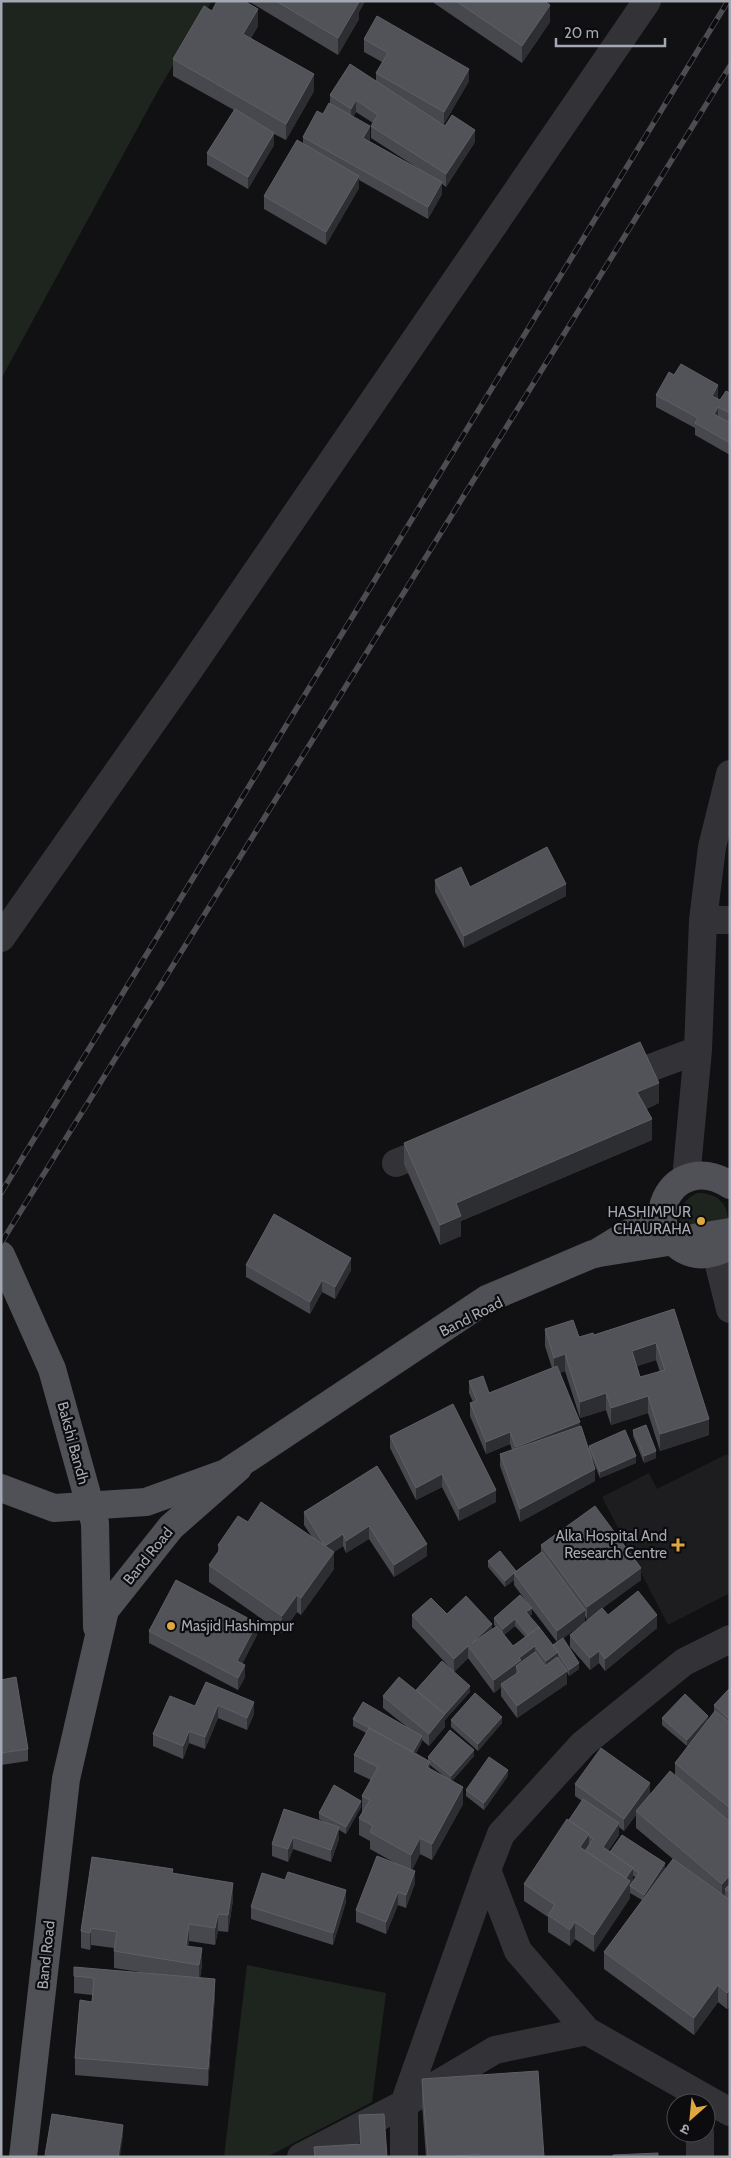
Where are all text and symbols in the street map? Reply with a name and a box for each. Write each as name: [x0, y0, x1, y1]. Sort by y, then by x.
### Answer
scale bar: [556, 15, 665, 47]
text: 20 m: [564, 24, 599, 42]
place label: HASHIMPUR CHAURAHA: [607, 1203, 692, 1238]
marker: HASHIMPUR CHAURAHA: [695, 1215, 707, 1227]
street label: Band Road: [436, 1293, 506, 1341]
street label: Bakshi Bandh: [53, 1400, 93, 1486]
street label: Band Road: [119, 1524, 177, 1588]
place label: Alka Hospital And Research Centre: [556, 1527, 667, 1562]
marker: Alka Hospital And Research Centre: [671, 1538, 685, 1552]
place label: Masjid Hashimpur: [181, 1617, 294, 1635]
marker: Masjid Hashimpur: [165, 1620, 177, 1632]
street label: Band Road: [33, 1920, 59, 1990]
north arrow: [666, 2093, 716, 2143]
text: उ: [677, 2119, 693, 2139]

